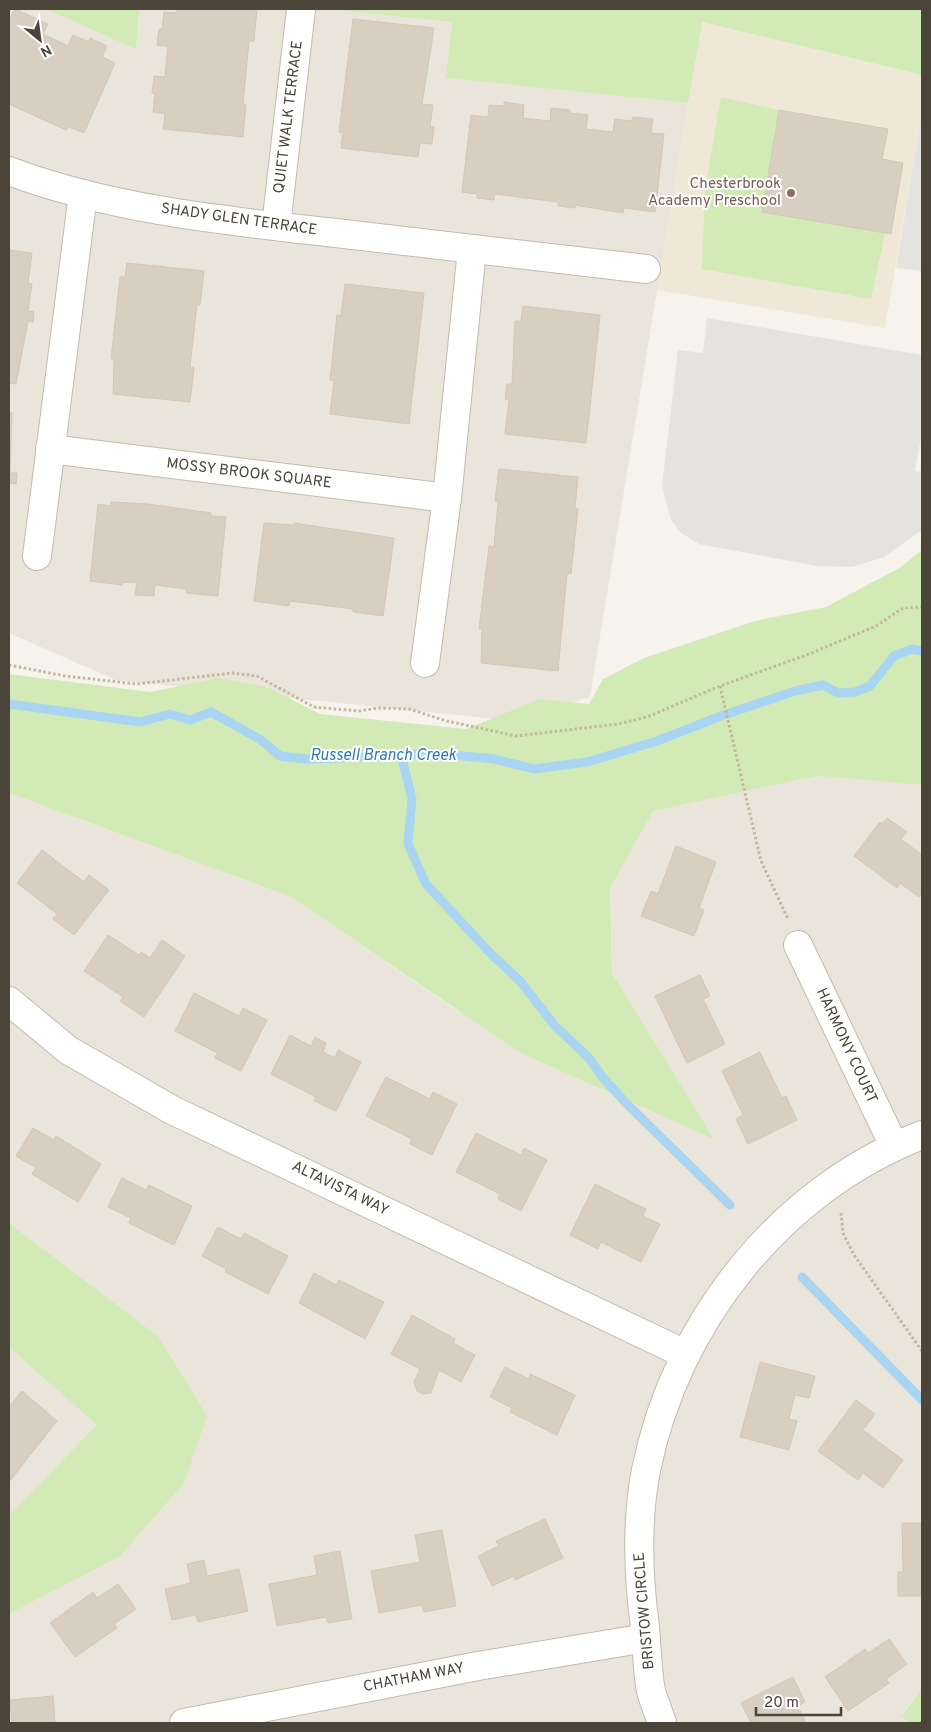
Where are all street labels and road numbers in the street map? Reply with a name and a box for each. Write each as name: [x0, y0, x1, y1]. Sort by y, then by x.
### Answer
street label: QUIET WALK TERRACE: [270, 39, 308, 195]
street label: SHADY GLEN TERRACE: [160, 200, 318, 240]
street label: MOSSY BROOK SQUARE: [165, 454, 333, 494]
street label: HARMONY COURT: [811, 985, 881, 1107]
street label: ALTAVISTA WAY: [288, 1157, 392, 1221]
street label: BRISTOW CIRCLE: [630, 1552, 660, 1670]
street label: CHATHAM WAY: [362, 1659, 467, 1697]

